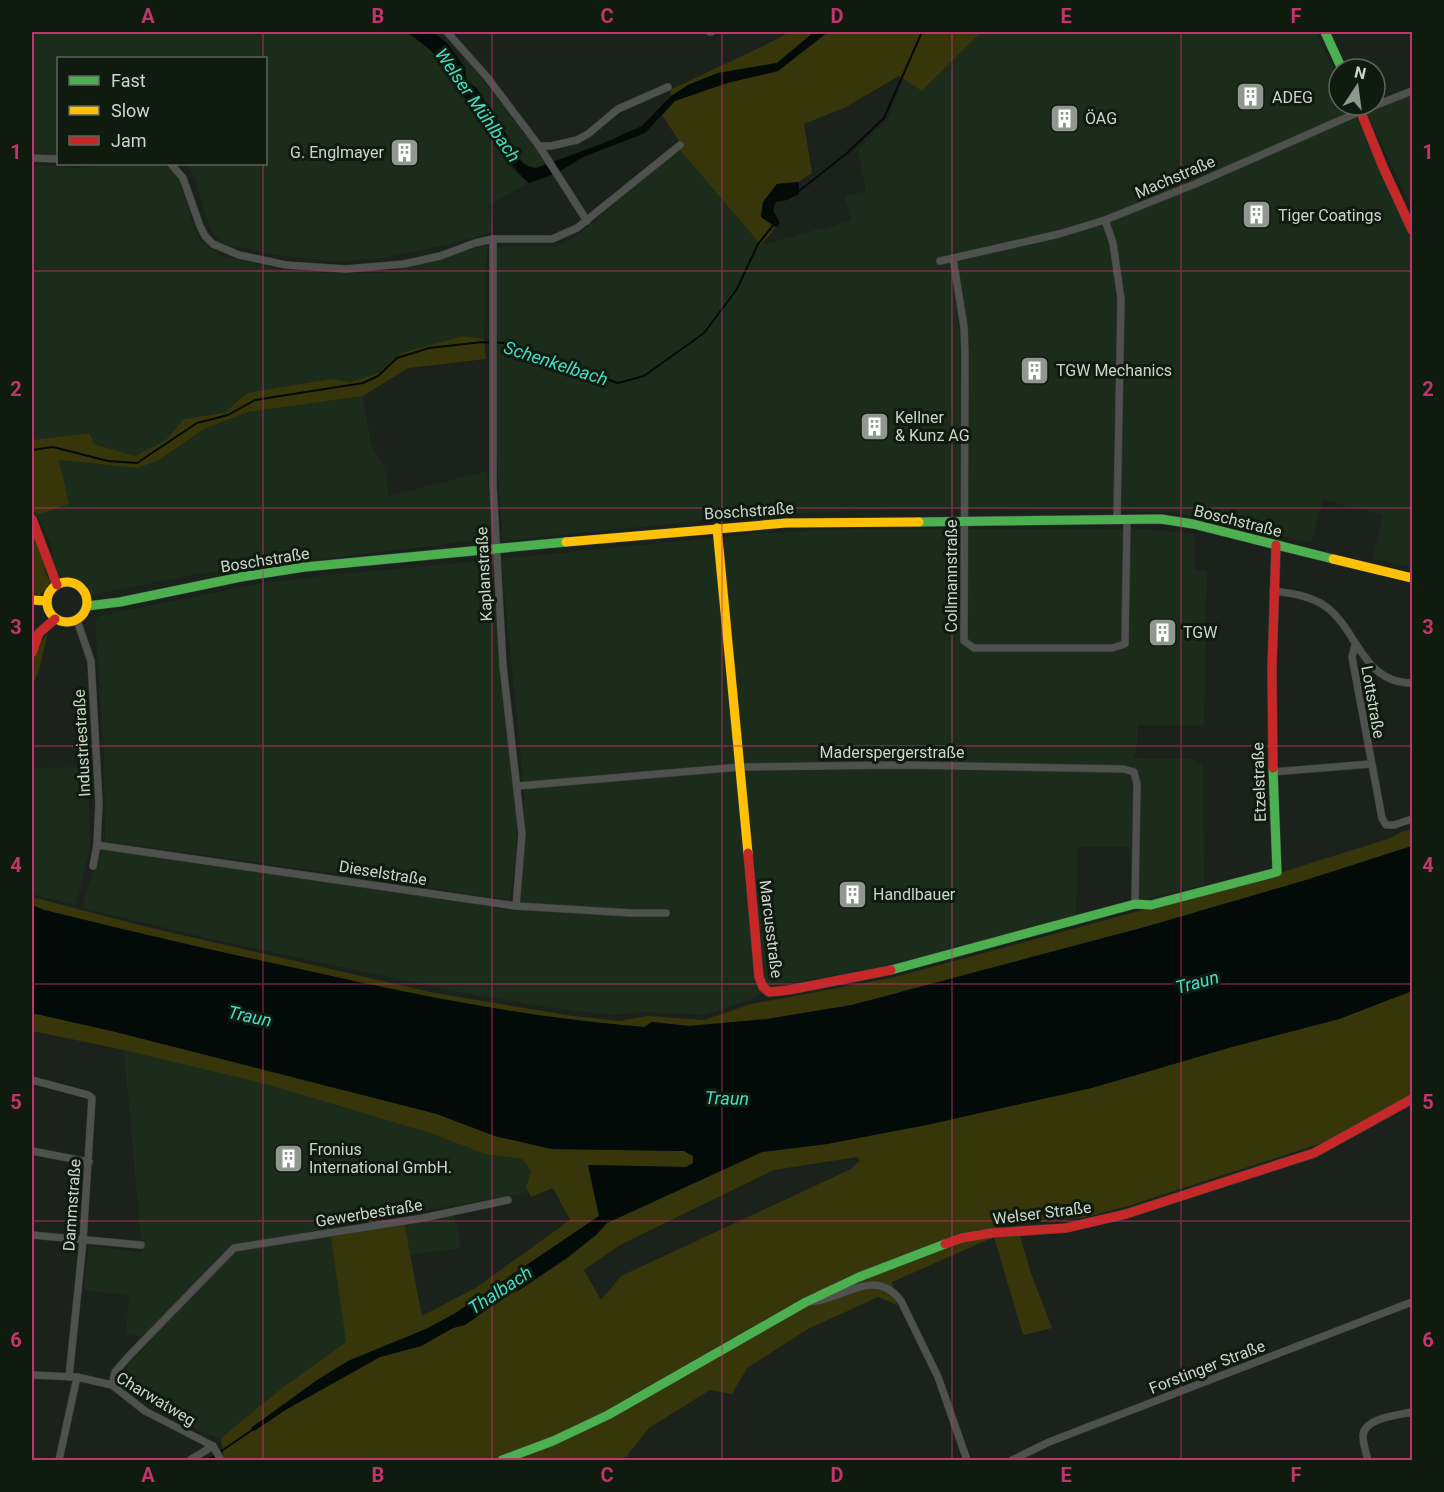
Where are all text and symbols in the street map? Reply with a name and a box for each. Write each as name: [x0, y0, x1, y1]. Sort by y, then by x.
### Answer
text: A: [141, 4, 155, 28]
text: B: [372, 4, 384, 28]
text: C: [600, 4, 614, 28]
text: D: [831, 4, 844, 28]
text: E: [1060, 4, 1072, 28]
text: F: [1291, 4, 1302, 28]
water label: Welser Mühlbach: [431, 44, 525, 166]
legend: [57, 57, 267, 165]
north arrow: [1327, 57, 1387, 117]
text: N: [1353, 62, 1368, 83]
text: Fast: [111, 70, 146, 91]
building icon: ADEG: [1235, 81, 1267, 113]
place label: ADEG: [1272, 88, 1313, 107]
text: Slow: [111, 100, 150, 121]
building icon: ÖAG: [1048, 102, 1080, 134]
place label: ÖAG: [1085, 109, 1117, 128]
text: Jam: [111, 130, 147, 151]
building icon: G. Englmayer: [389, 136, 421, 168]
text: 1: [10, 140, 22, 164]
text: 1: [1422, 140, 1434, 164]
place label: G. Englmayer: [290, 143, 385, 162]
street label: Machstraße: [1132, 152, 1218, 202]
building icon: Tiger Coatings: [1241, 199, 1273, 231]
place label: Tiger Coatings: [1278, 206, 1382, 225]
water label: Schenkelbach: [501, 336, 611, 390]
building icon: TGW Mechanics: [1019, 354, 1051, 386]
place label: TGW Mechanics: [1056, 361, 1172, 380]
text: 2: [10, 377, 22, 401]
text: 2: [1422, 377, 1434, 401]
place label: Kellner & Kunz AG: [895, 408, 970, 445]
building icon: Kellner & Kunz AG: [858, 410, 890, 442]
street label: Boschstraße: [704, 498, 794, 524]
street label: Boschstraße: [1192, 501, 1284, 541]
street label: Collmannstraße: [942, 519, 961, 633]
street label: Kaplanstraße: [472, 526, 496, 622]
street label: Boschstraße: [219, 544, 311, 576]
text: 3: [10, 615, 22, 639]
text: 3: [1422, 615, 1434, 639]
building icon: TGW: [1146, 616, 1178, 648]
place label: TGW: [1183, 623, 1217, 642]
street label: Lottstraße: [1357, 664, 1389, 740]
street label: Industriestraße: [70, 689, 94, 797]
street label: Etzelstraße: [1248, 742, 1270, 822]
street label: Maderspergerstraße: [820, 743, 964, 762]
text: 4: [10, 853, 22, 877]
text: 4: [1422, 853, 1434, 877]
street label: Dieselstraße: [338, 857, 428, 889]
building icon: Handlbauer: [836, 878, 868, 910]
street label: Marcusstraße: [756, 879, 786, 979]
place label: Handlbauer: [873, 885, 956, 904]
water label: Traun: [1173, 966, 1221, 998]
water label: Traun: [226, 1001, 274, 1031]
water label: Traun: [705, 1087, 749, 1109]
text: 5: [10, 1090, 22, 1114]
text: 5: [1422, 1090, 1434, 1114]
place label: Fronius International GmbH.: [309, 1140, 452, 1177]
building icon: Fronius International GmbH.: [272, 1142, 304, 1174]
street label: Dammstraße: [59, 1158, 85, 1252]
street label: Gewerbestraße: [314, 1195, 424, 1231]
street label: Welser Straße: [992, 1198, 1092, 1228]
water label: Thalbach: [464, 1262, 536, 1318]
text: 6: [10, 1328, 22, 1352]
text: 6: [1422, 1328, 1434, 1352]
street label: Forstinger Straße: [1146, 1336, 1268, 1398]
street label: Charwatweg: [113, 1368, 199, 1430]
text: A: [141, 1463, 155, 1487]
text: B: [372, 1463, 384, 1487]
text: C: [600, 1463, 614, 1487]
text: D: [831, 1463, 844, 1487]
text: E: [1060, 1463, 1072, 1487]
text: F: [1291, 1463, 1302, 1487]

